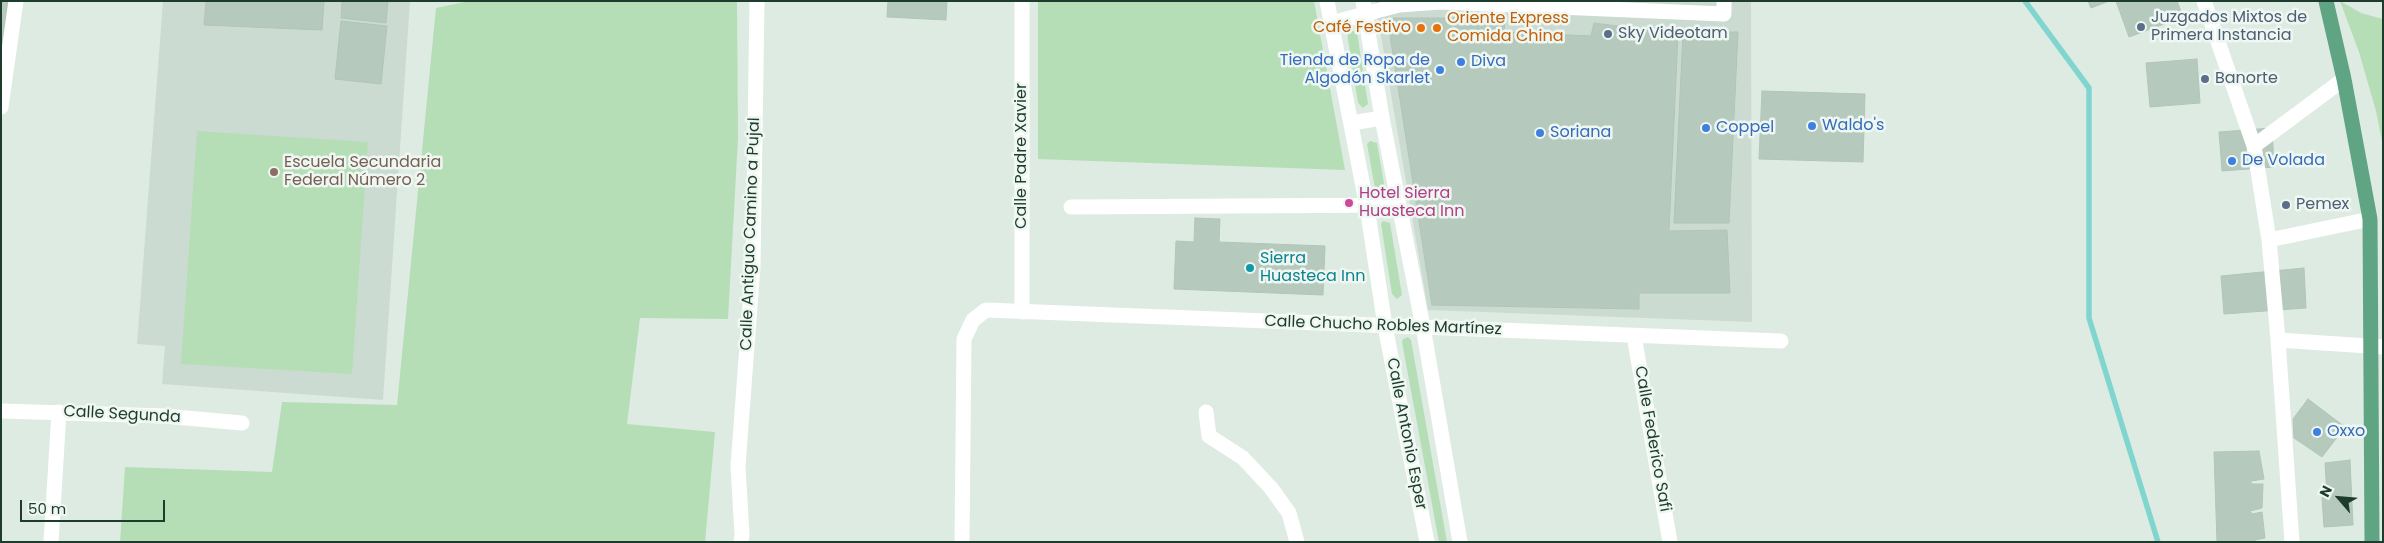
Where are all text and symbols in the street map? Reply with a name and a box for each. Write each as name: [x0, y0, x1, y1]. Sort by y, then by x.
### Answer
place label: Juzgados Mixtos de Primera Instancia: [2151, 8, 2307, 46]
place label: Oriente Express Comida China: [1447, 9, 1569, 47]
place label: Café Festivo: [1313, 18, 1411, 38]
marker: Juzgados Mixtos de Primera Instancia: [2135, 21, 2147, 33]
marker: Café Festivo: [1415, 22, 1427, 34]
marker: Oriente Express Comida China: [1431, 22, 1443, 34]
place label: Sky Videotam: [1618, 24, 1728, 44]
marker: Sky Videotam: [1602, 28, 1614, 40]
place label: Tienda de Ropa de Algodón Skarlet: [1280, 51, 1430, 89]
place label: Diva: [1471, 52, 1506, 72]
marker: Diva: [1455, 56, 1467, 68]
marker: Tienda de Ropa de Algodón Skarlet: [1434, 64, 1446, 76]
place label: Banorte: [2215, 69, 2278, 89]
marker: Banorte: [2199, 73, 2211, 85]
street label: Calle Padre Xavier: [1012, 83, 1032, 229]
place label: Waldo's: [1822, 116, 1884, 136]
street label: Calle Antiguo Camino a Pujal: [737, 117, 765, 351]
place label: Coppel: [1716, 118, 1774, 138]
marker: Waldo's: [1806, 120, 1818, 132]
marker: Coppel: [1700, 122, 1712, 134]
place label: Soriana: [1550, 123, 1611, 143]
marker: Soriana: [1534, 127, 1546, 139]
place label: De Volada: [2242, 151, 2325, 171]
place label: Escuela Secundaria Federal Número 2: [284, 153, 441, 191]
marker: De Volada: [2226, 155, 2238, 167]
marker: Escuela Secundaria Federal Número 2: [268, 166, 280, 178]
place label: Hotel Sierra Huasteca Inn: [1359, 184, 1464, 222]
place label: Pemex: [2296, 195, 2349, 215]
marker: Hotel Sierra Huasteca Inn: [1343, 197, 1355, 209]
marker: Pemex: [2280, 199, 2292, 211]
place label: Sierra Huasteca Inn: [1260, 249, 1365, 287]
marker: Sierra Huasteca Inn: [1244, 262, 1256, 274]
street label: Calle Chucho Robles Martínez: [1264, 312, 1502, 340]
street label: Calle Antonio Esper: [1382, 356, 1430, 512]
street label: Calle Federico Safi: [1630, 365, 1674, 513]
street label: Calle Segunda: [63, 402, 181, 428]
place label: Oxxo: [2327, 422, 2365, 442]
marker: Oxxo: [2311, 426, 2323, 438]
north arrow: [2314, 473, 2364, 523]
text: N: [2314, 482, 2337, 500]
scale bar: [22, 490, 168, 522]
text: 50 m: [28, 498, 66, 519]

